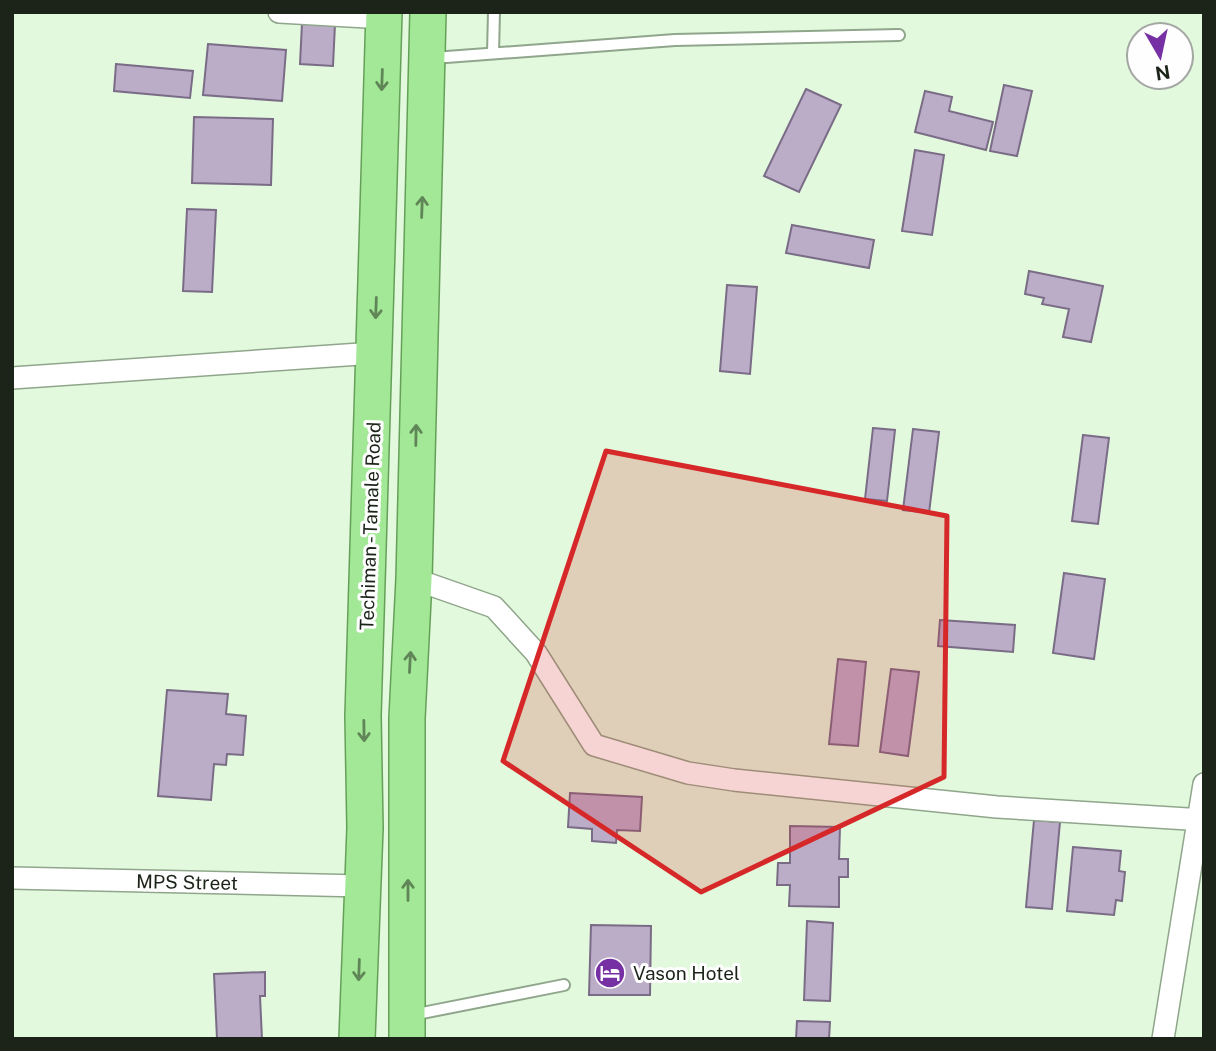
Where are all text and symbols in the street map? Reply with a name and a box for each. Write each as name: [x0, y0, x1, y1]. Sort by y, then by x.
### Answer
north arrow: [1125, 21, 1195, 91]
text: N: [1154, 61, 1172, 85]
one-way arrow: [376, 69, 389, 92]
one-way arrow: [415, 196, 428, 219]
one-way arrow: [370, 296, 383, 319]
street label: Techiman - Tamale Road: [355, 421, 385, 631]
one-way arrow: [409, 424, 423, 447]
one-way arrow: [403, 651, 416, 674]
one-way arrow: [357, 719, 370, 742]
street label: MPS Street: [136, 870, 238, 894]
one-way arrow: [401, 878, 415, 901]
hotel icon: Vason Hotel: [593, 956, 627, 990]
one-way arrow: [352, 958, 366, 981]
place label: Vason Hotel: [633, 962, 740, 984]

